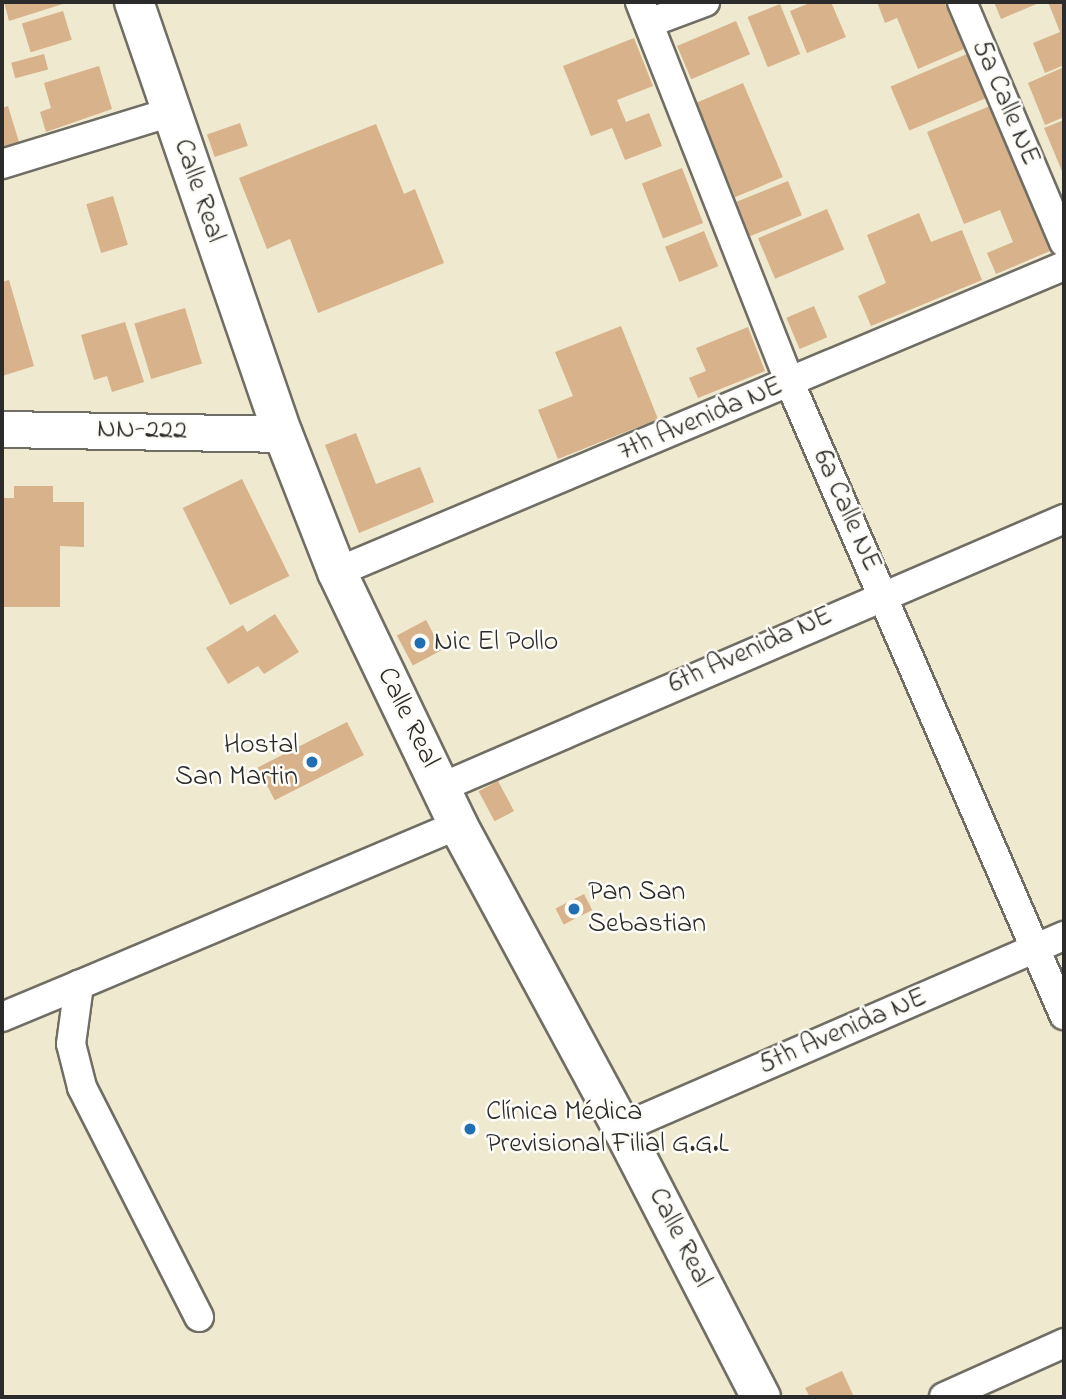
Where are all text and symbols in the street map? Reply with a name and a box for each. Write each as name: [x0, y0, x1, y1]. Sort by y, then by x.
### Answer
street label: 5a Calle NE: [963, 35, 1047, 171]
street label: Calle Real: [165, 135, 231, 247]
street label: 7th Avenida NE: [614, 370, 788, 470]
street label: NN-222: [97, 413, 187, 449]
street label: 6a Calle NE: [804, 445, 888, 577]
street label: 6th Avenida NE: [664, 600, 838, 702]
place label: Nic El Pollo: [434, 626, 558, 660]
marker: Nic El Pollo: [412, 635, 428, 651]
street label: Calle Real: [368, 662, 446, 774]
place label: Hostal San Martin: [175, 729, 298, 795]
marker: Hostal San Martin: [304, 754, 320, 770]
place label: Pan San Sebastian: [588, 876, 706, 942]
marker: Pan San Sebastian: [566, 901, 582, 917]
street label: 5th Avenida NE: [754, 981, 932, 1083]
place label: Clínica Médica Previsional Filial G.G.L: [486, 1096, 729, 1162]
marker: Clínica Médica Previsional Filial G.G.L: [460, 1119, 480, 1139]
street label: Calle Real: [640, 1183, 718, 1293]

